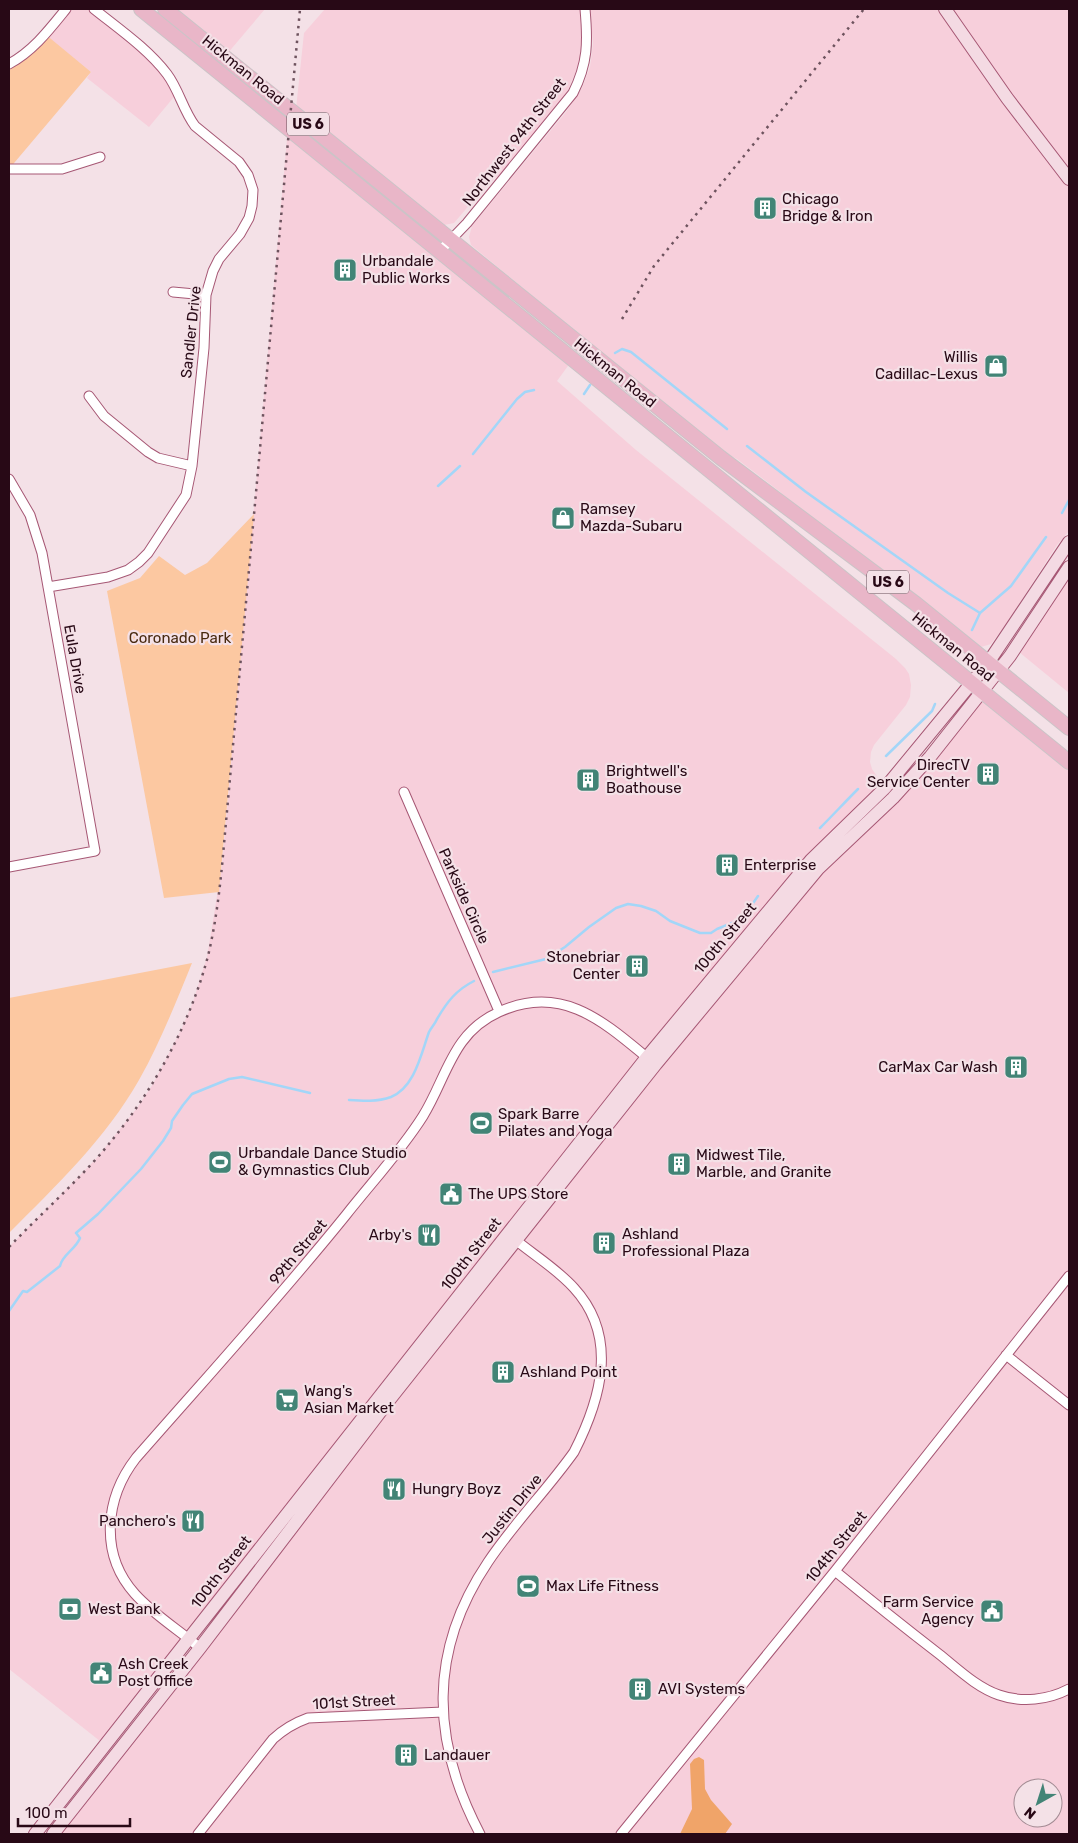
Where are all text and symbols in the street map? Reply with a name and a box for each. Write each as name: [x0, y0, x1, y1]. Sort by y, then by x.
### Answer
street label: Hickman Road: [198, 31, 288, 109]
street label: Northwest 94th Street: [459, 74, 570, 209]
road number: US 6: [287, 112, 329, 136]
place label: Chicago Bridge & Iron: [782, 190, 873, 225]
building icon: Chicago Bridge & Iron: [752, 195, 778, 221]
place label: Urbandale Public Works: [362, 252, 450, 287]
building icon: Urbandale Public Works: [332, 257, 358, 283]
street label: Sandler Drive: [177, 285, 205, 379]
street label: Hickman Road: [570, 334, 660, 412]
place label: Willis Cadillac-Lexus: [875, 348, 978, 383]
shop icon: Willis Cadillac-Lexus: [983, 353, 1009, 379]
place label: Ramsey Mazda-Subaru: [580, 500, 682, 535]
shop icon: Ramsey Mazda-Subaru: [550, 505, 576, 531]
road number: US 6: [867, 570, 909, 594]
street label: Hickman Road: [908, 608, 998, 686]
street label: Eula Drive: [60, 623, 90, 695]
park label: Coronado Park: [129, 629, 232, 647]
place label: DirecTV Service Center: [867, 756, 970, 791]
building icon: DirecTV Service Center: [975, 761, 1001, 787]
place label: Brightwell's Boathouse: [606, 762, 688, 797]
building icon: Brightwell's Boathouse: [575, 767, 601, 793]
street label: Parkside Circle: [435, 845, 493, 947]
building icon: Enterprise: [714, 852, 740, 878]
place label: Enterprise: [744, 856, 816, 874]
street label: 100th Street: [690, 899, 760, 977]
place label: Stonebriar Center: [546, 948, 620, 983]
building icon: Stonebriar Center: [624, 953, 650, 979]
building icon: CarMax Car Wash: [1003, 1054, 1029, 1080]
place label: CarMax Car Wash: [878, 1058, 998, 1076]
place label: Spark Barre Pilates and Yoga: [498, 1105, 613, 1140]
sports icon: Spark Barre Pilates and Yoga: [468, 1110, 494, 1136]
place label: Urbandale Dance Studio & Gymnastics Club: [238, 1144, 407, 1179]
place label: Midwest Tile, Marble, and Granite: [696, 1146, 831, 1181]
sports icon: Urbandale Dance Studio & Gymnastics Club: [207, 1149, 233, 1175]
building icon: Midwest Tile, Marble, and Granite: [666, 1151, 692, 1177]
public building icon: The UPS Store: [438, 1181, 464, 1207]
place label: The UPS Store: [468, 1185, 569, 1203]
street label: 100th Street: [437, 1214, 505, 1294]
street label: 99th Street: [265, 1216, 331, 1288]
restaurant icon: Arby's: [416, 1222, 442, 1248]
place label: Ashland Professional Plaza: [622, 1225, 749, 1260]
place label: Arby's: [369, 1226, 412, 1244]
building icon: Ashland Professional Plaza: [591, 1230, 617, 1256]
building icon: Ashland Point: [490, 1359, 516, 1385]
place label: Ashland Point: [520, 1363, 617, 1381]
place label: Wang's Asian Market: [304, 1382, 394, 1417]
supermarket icon: Wang's Asian Market: [274, 1387, 300, 1413]
street label: Justin Drive: [478, 1471, 546, 1547]
restaurant icon: Hungry Boyz: [381, 1476, 407, 1502]
place label: Hungry Boyz: [412, 1480, 502, 1498]
street label: 104th Street: [802, 1507, 871, 1587]
restaurant icon: Panchero's: [180, 1508, 206, 1534]
place label: Panchero's: [99, 1512, 176, 1530]
street label: 100th Street: [187, 1532, 255, 1612]
sports icon: Max Life Fitness: [515, 1573, 541, 1599]
place label: Max Life Fitness: [546, 1577, 659, 1595]
place label: Farm Service Agency: [883, 1593, 974, 1628]
bank icon: West Bank: [57, 1596, 83, 1622]
public building icon: Farm Service Agency: [979, 1598, 1005, 1624]
place label: West Bank: [88, 1600, 161, 1618]
place label: Ash Creek Post Office: [118, 1655, 193, 1690]
public building icon: Ash Creek Post Office: [88, 1660, 114, 1686]
building icon: AVI Systems: [627, 1676, 653, 1702]
place label: AVI Systems: [658, 1680, 746, 1698]
street label: 101st Street: [312, 1691, 396, 1713]
building icon: Landauer: [393, 1742, 419, 1768]
place label: Landauer: [424, 1746, 490, 1764]
north arrow: [1013, 1778, 1063, 1828]
scale bar: [18, 1796, 130, 1828]
text: N: [1021, 1803, 1039, 1822]
text: 100 m: [25, 1804, 67, 1822]

